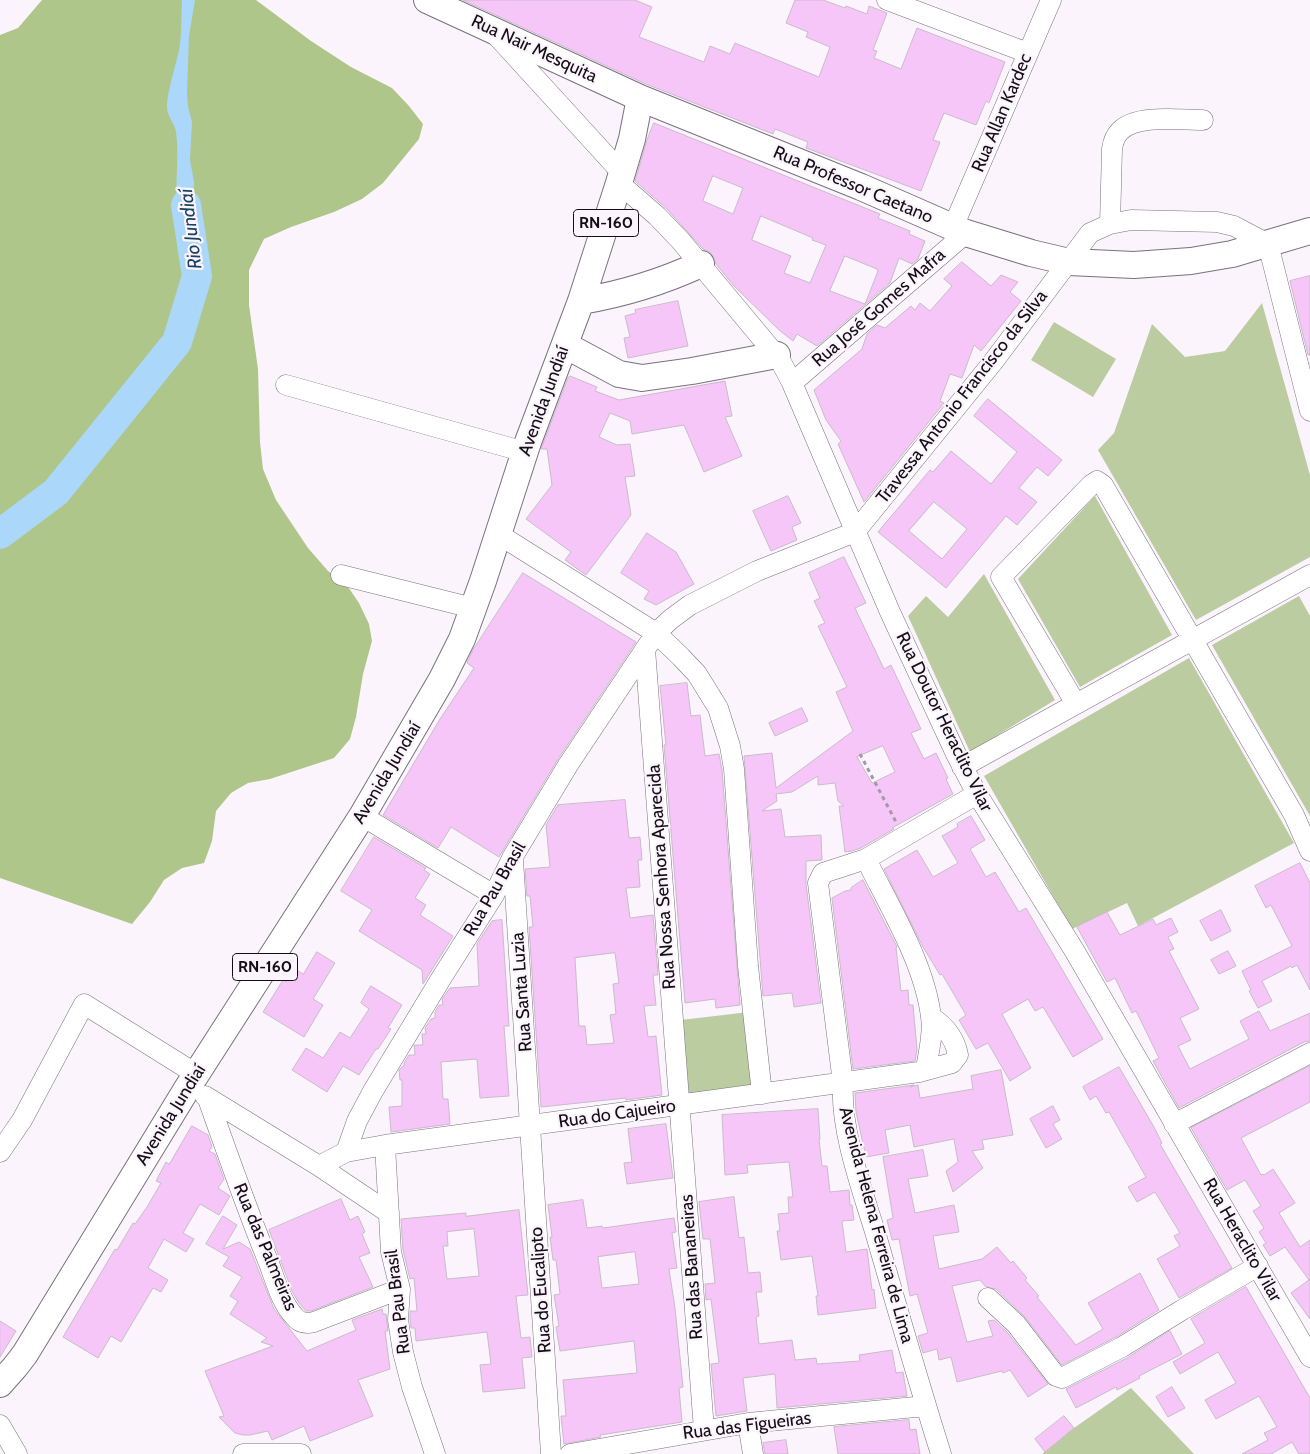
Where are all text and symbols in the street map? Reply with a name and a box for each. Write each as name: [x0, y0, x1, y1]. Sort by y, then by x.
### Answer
street label: Rua Nair Mesquita: [468, 10, 600, 88]
street label: Rua Allan Kardec: [967, 50, 1037, 176]
street label: Rua Professor Caetano: [770, 142, 936, 228]
water label: Rio Jundiaí: [175, 188, 207, 270]
road number: RN-160: [574, 210, 638, 237]
street label: Rua José Gomes Mafra: [808, 244, 950, 372]
street label: Travessa Antonio Francisco da Silva: [872, 286, 1052, 508]
street label: Avenida Jundiaí: [514, 343, 574, 459]
street label: Rua Doutor Heraclito Vilar: [891, 629, 997, 815]
street label: Avenida Jundiaí: [348, 718, 426, 828]
street label: Rua Nossa Senhora Aparecida: [643, 764, 681, 990]
street label: Rua Pau Brasil: [459, 838, 531, 940]
street label: Rua Santa Luzia: [507, 931, 537, 1053]
road number: RN-160: [232, 954, 298, 980]
street label: Avenida Jundiaí: [131, 1060, 211, 1170]
street label: Rua do Cajueiro: [557, 1095, 677, 1133]
street label: Avenida Helena Ferreira de Lima: [834, 1105, 918, 1345]
street label: Rua Heraclito Vilar: [1198, 1174, 1286, 1306]
street label: Rua das Palmeiras: [228, 1180, 302, 1314]
street label: Rua das Bananeiras: [676, 1194, 708, 1340]
street label: Rua do Eucalipto: [526, 1226, 556, 1354]
street label: Rua Pau Brasil: [381, 1248, 415, 1356]
street label: Rua das Figueiras: [682, 1407, 812, 1445]

